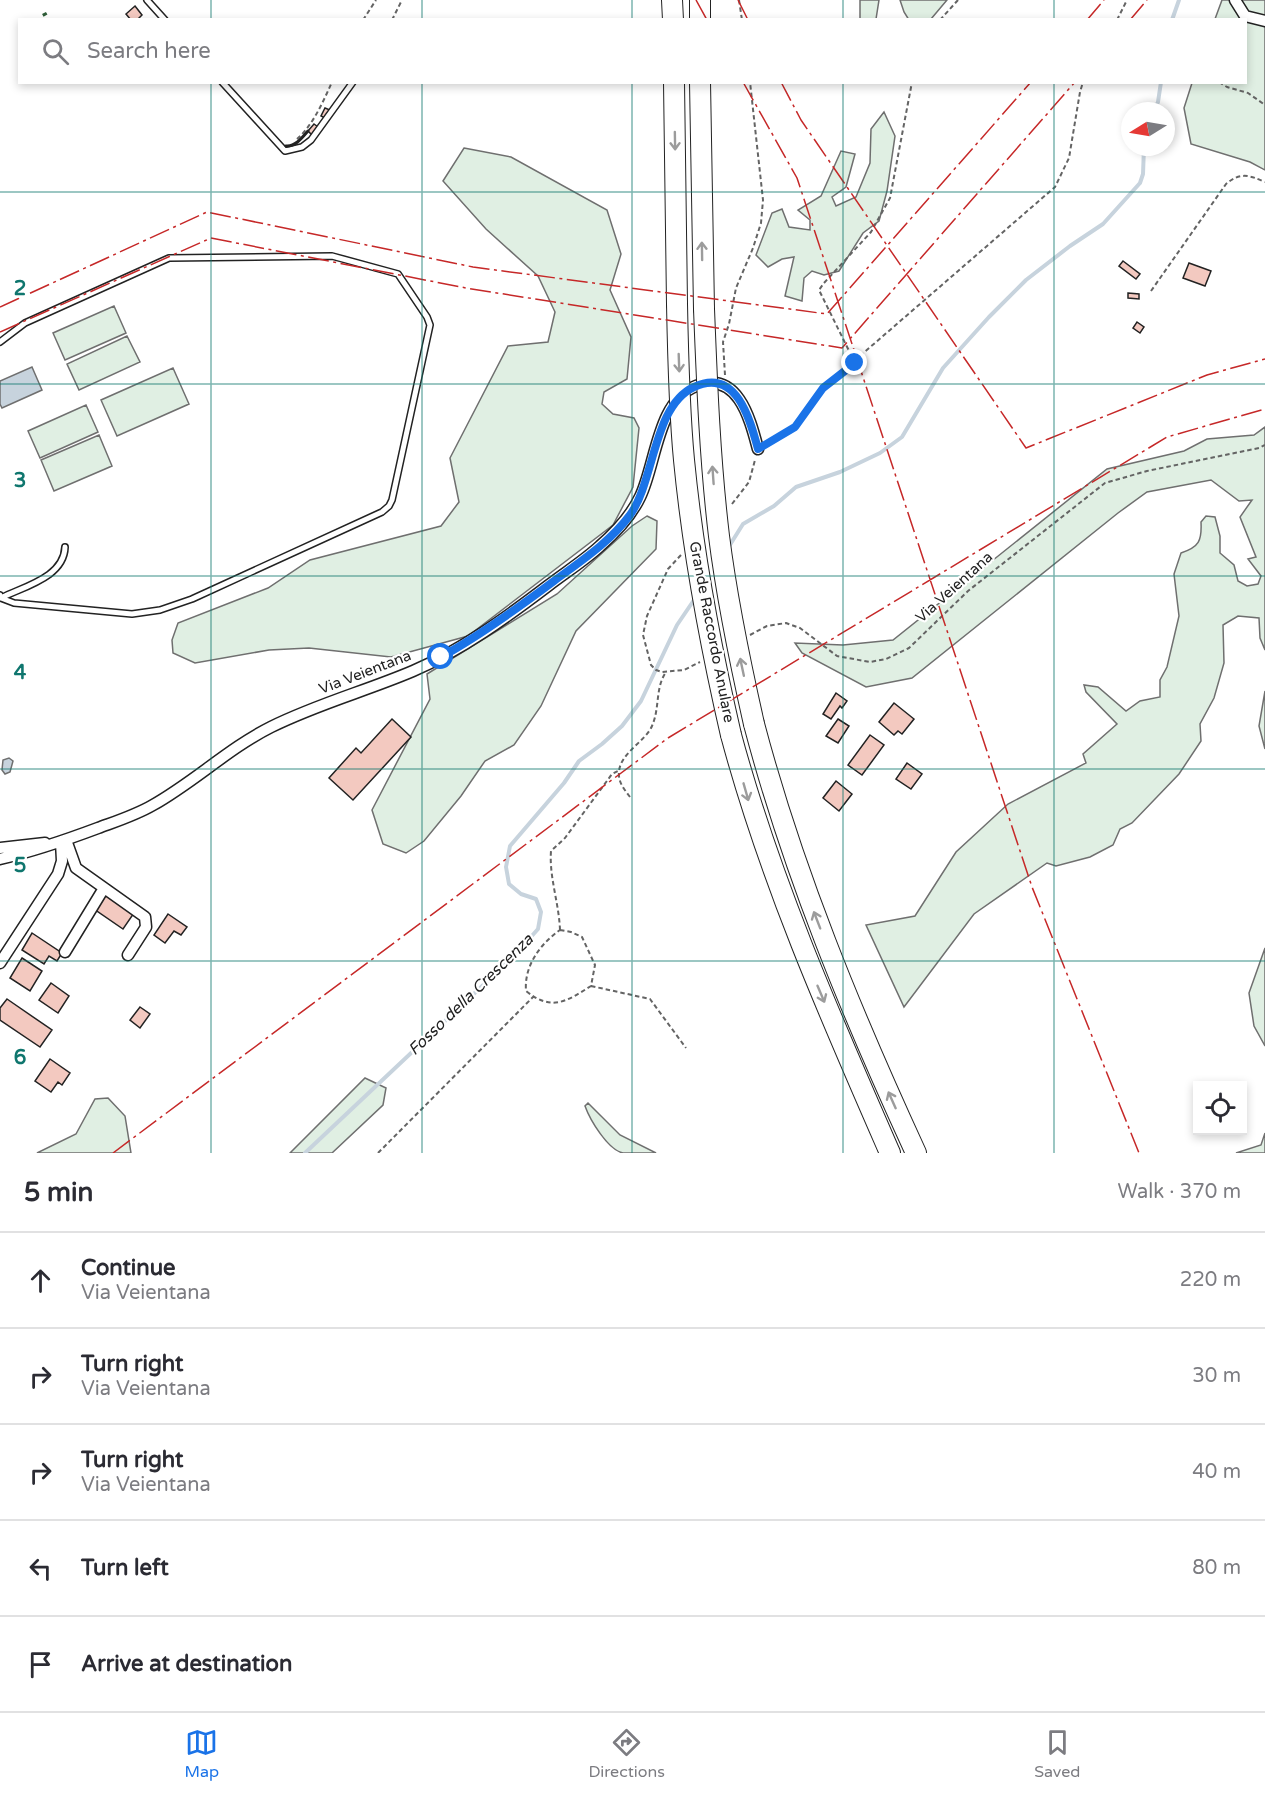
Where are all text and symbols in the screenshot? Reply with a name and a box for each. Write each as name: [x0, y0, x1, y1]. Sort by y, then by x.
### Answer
search box: [18, 18, 1247, 84]
icon: search: [39, 35, 72, 68]
text: Search here: [87, 38, 211, 64]
north arrow: [1121, 102, 1175, 156]
one-way arrow: [669, 130, 681, 150]
one-way arrow: [696, 241, 708, 261]
text: 2: [14, 277, 26, 301]
route end: [841, 349, 867, 375]
one-way arrow: [673, 352, 684, 372]
one-way arrow: [707, 465, 718, 485]
text: 3: [14, 469, 26, 493]
street label: Grande Raccordo Anulare: [686, 540, 738, 724]
street label: Via Veientana: [912, 548, 996, 626]
route start: [427, 643, 453, 669]
street label: Via Veientana: [316, 646, 414, 698]
one-way arrow: [735, 658, 747, 677]
text: 4: [14, 661, 27, 685]
one-way arrow: [741, 782, 753, 801]
text: 5: [14, 854, 26, 878]
one-way arrow: [811, 911, 822, 929]
water label: Fosso della Crescenza: [404, 929, 538, 1060]
one-way arrow: [816, 985, 827, 1003]
text: 6: [14, 1046, 26, 1070]
map controls: [1193, 1081, 1247, 1135]
button: locate: [1193, 1081, 1247, 1135]
one-way arrow: [886, 1091, 897, 1109]
text: 5 min: [24, 1177, 93, 1208]
text: Walk · 370 m: [1118, 1180, 1241, 1204]
text: Continue: [81, 1255, 176, 1281]
icon: ahead: [24, 1264, 57, 1297]
text: 220 m: [1180, 1268, 1241, 1292]
text: Via Veientana: [81, 1281, 211, 1305]
text: Turn right: [81, 1351, 183, 1377]
icon: right: [24, 1360, 57, 1393]
text: 30 m: [1192, 1364, 1241, 1388]
text: Via Veientana: [81, 1377, 211, 1401]
text: Turn right: [81, 1447, 183, 1473]
icon: right: [24, 1456, 57, 1489]
text: 40 m: [1192, 1460, 1241, 1484]
text: Via Veientana: [81, 1473, 211, 1497]
icon: left: [24, 1552, 57, 1585]
text: Turn left: [81, 1555, 169, 1581]
text: 80 m: [1192, 1556, 1241, 1580]
icon: arrive: [24, 1648, 57, 1681]
text: Arrive at destination: [81, 1651, 292, 1677]
tab: Map: [185, 1726, 219, 1782]
tab: Directions: [588, 1726, 665, 1782]
tab: Saved: [1034, 1726, 1080, 1782]

